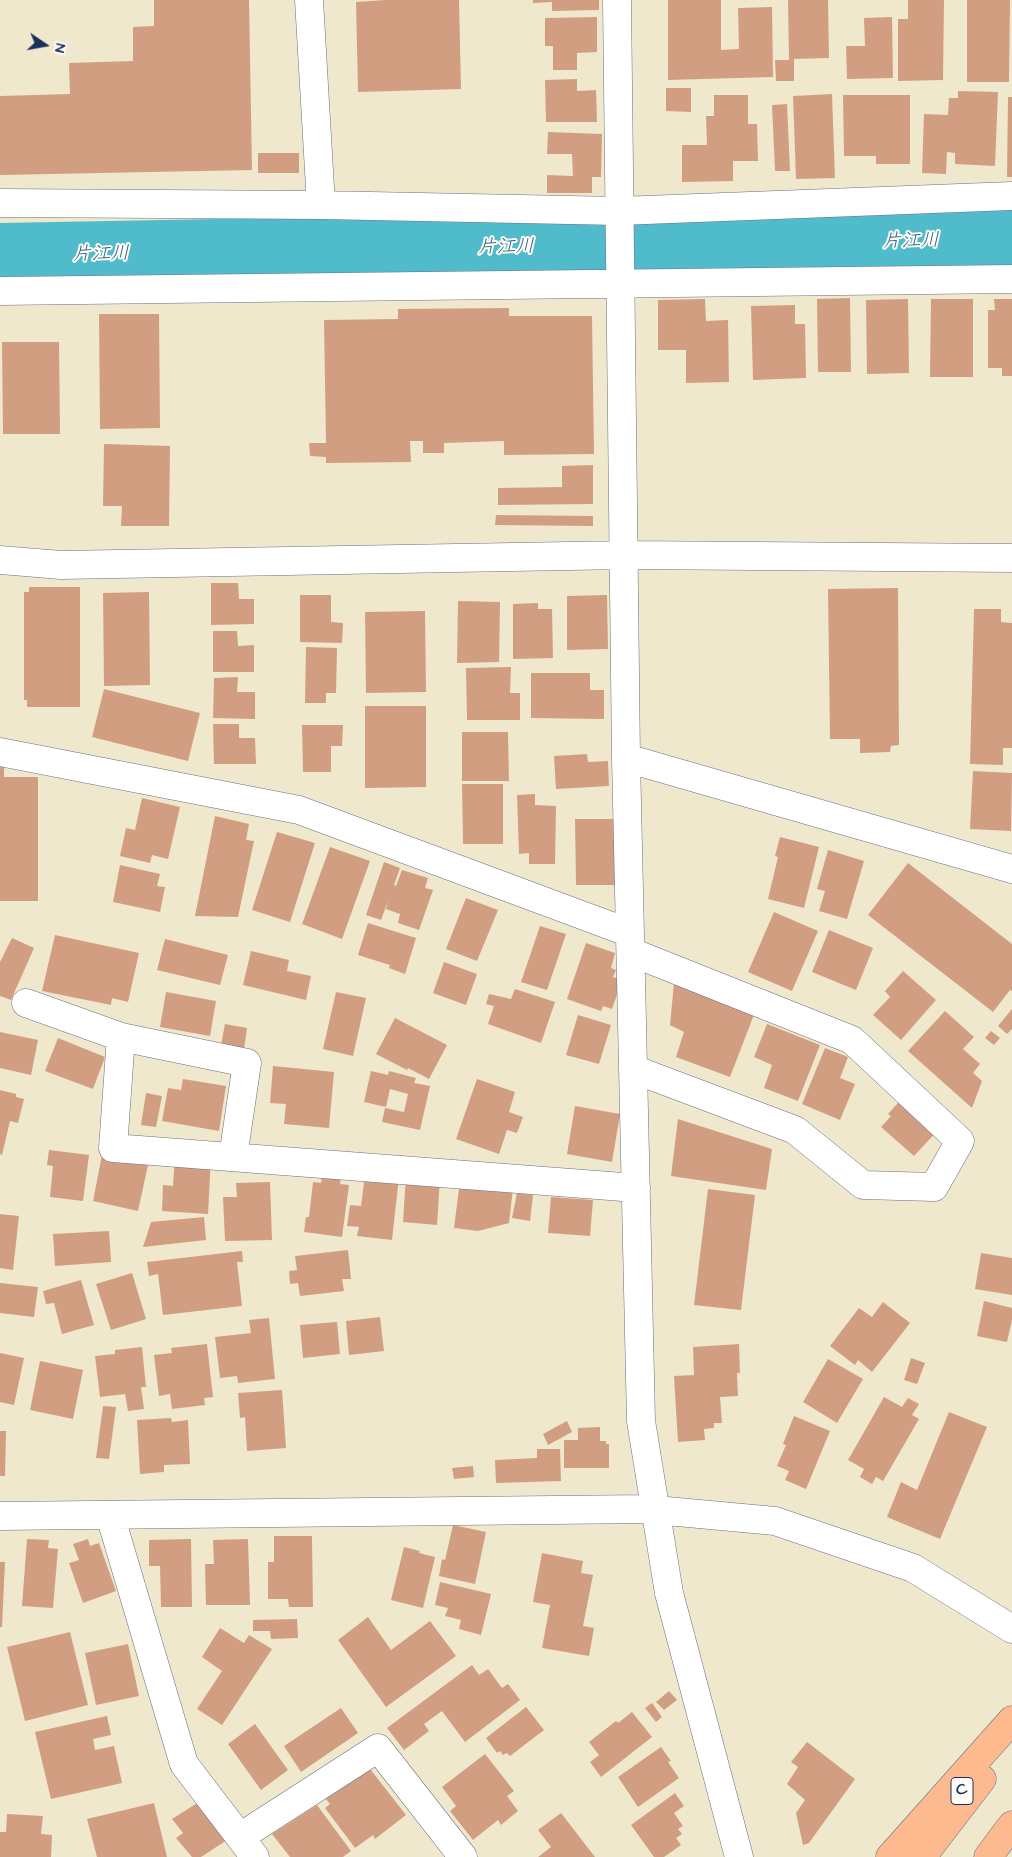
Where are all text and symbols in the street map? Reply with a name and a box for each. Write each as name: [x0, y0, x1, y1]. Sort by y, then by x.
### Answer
north arrow: [20, 20, 70, 70]
text: N: [49, 42, 70, 54]
water label: 片江川: [882, 230, 940, 254]
water label: 片江川: [477, 236, 535, 260]
water label: 片江川: [72, 243, 130, 267]
road number: C: [951, 1778, 973, 1804]

